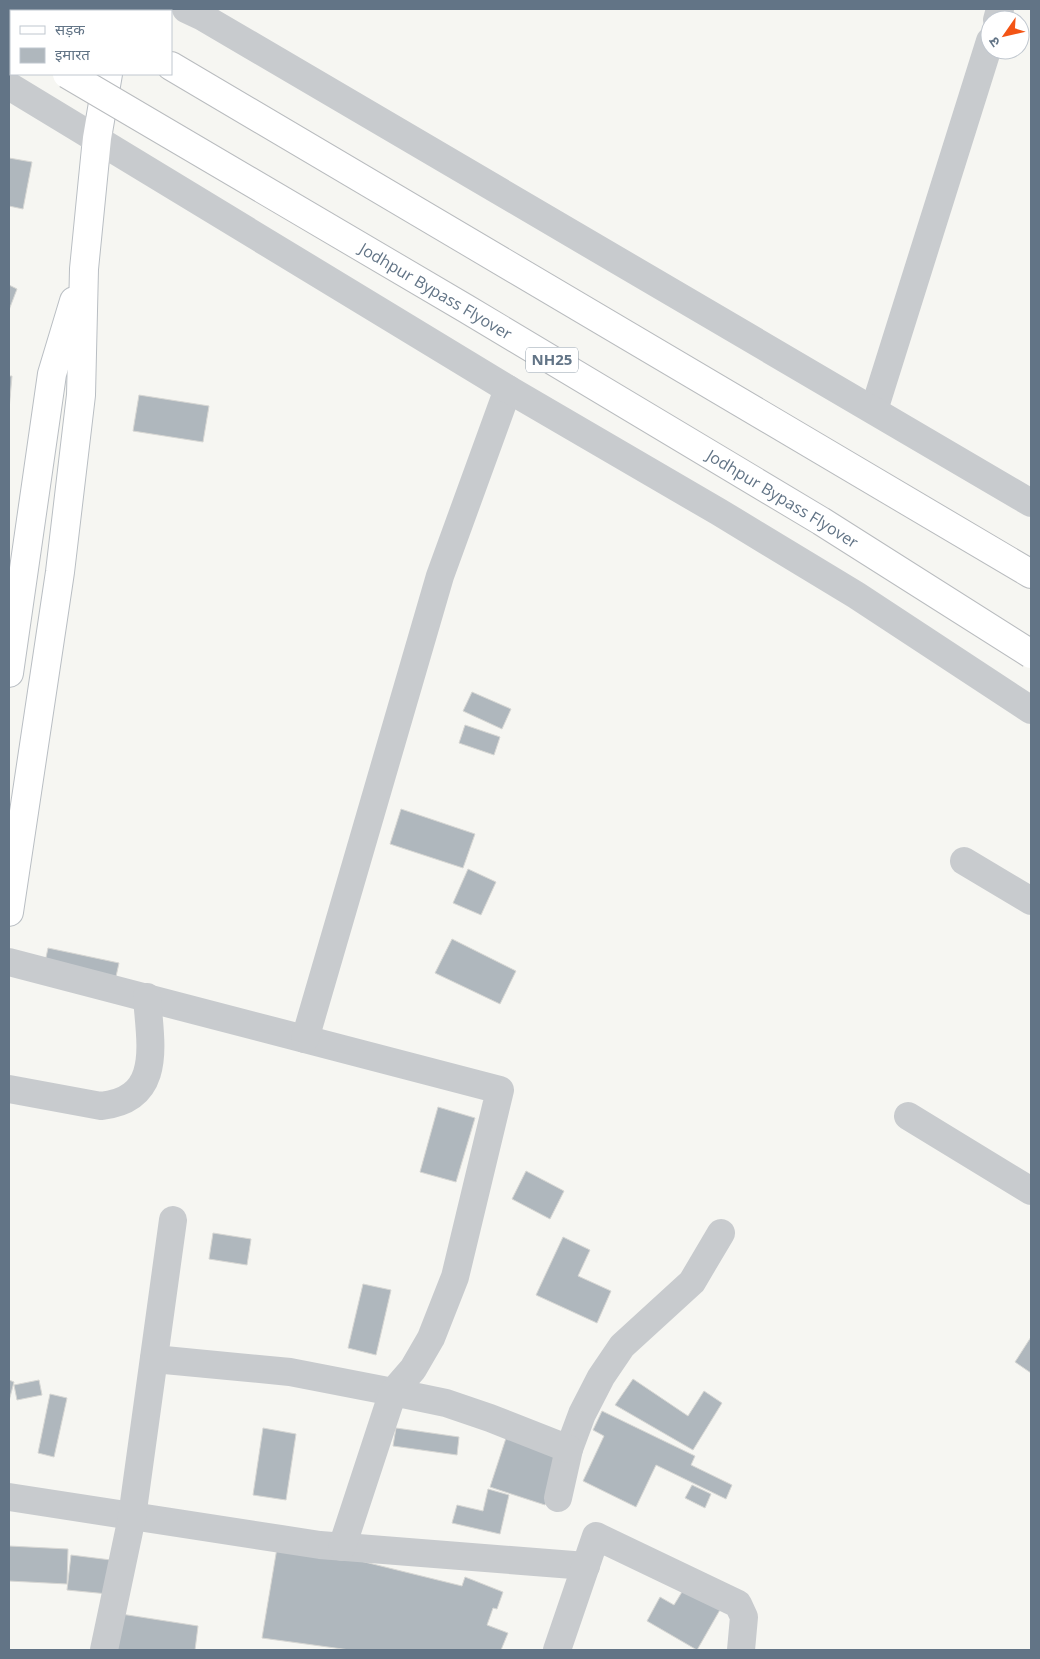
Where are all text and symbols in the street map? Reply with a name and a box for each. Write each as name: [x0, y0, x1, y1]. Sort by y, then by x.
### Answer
legend: [10, 10, 172, 75]
north arrow: [980, 10, 1030, 60]
text: सड़क: [55, 19, 85, 39]
text: उ: [983, 33, 1004, 51]
text: इमारत: [55, 44, 90, 64]
street label: Jodhpur Bypass Flyover: [354, 236, 517, 345]
road number: NH25: [526, 348, 578, 372]
street label: Jodhpur Bypass Flyover: [701, 443, 863, 553]

